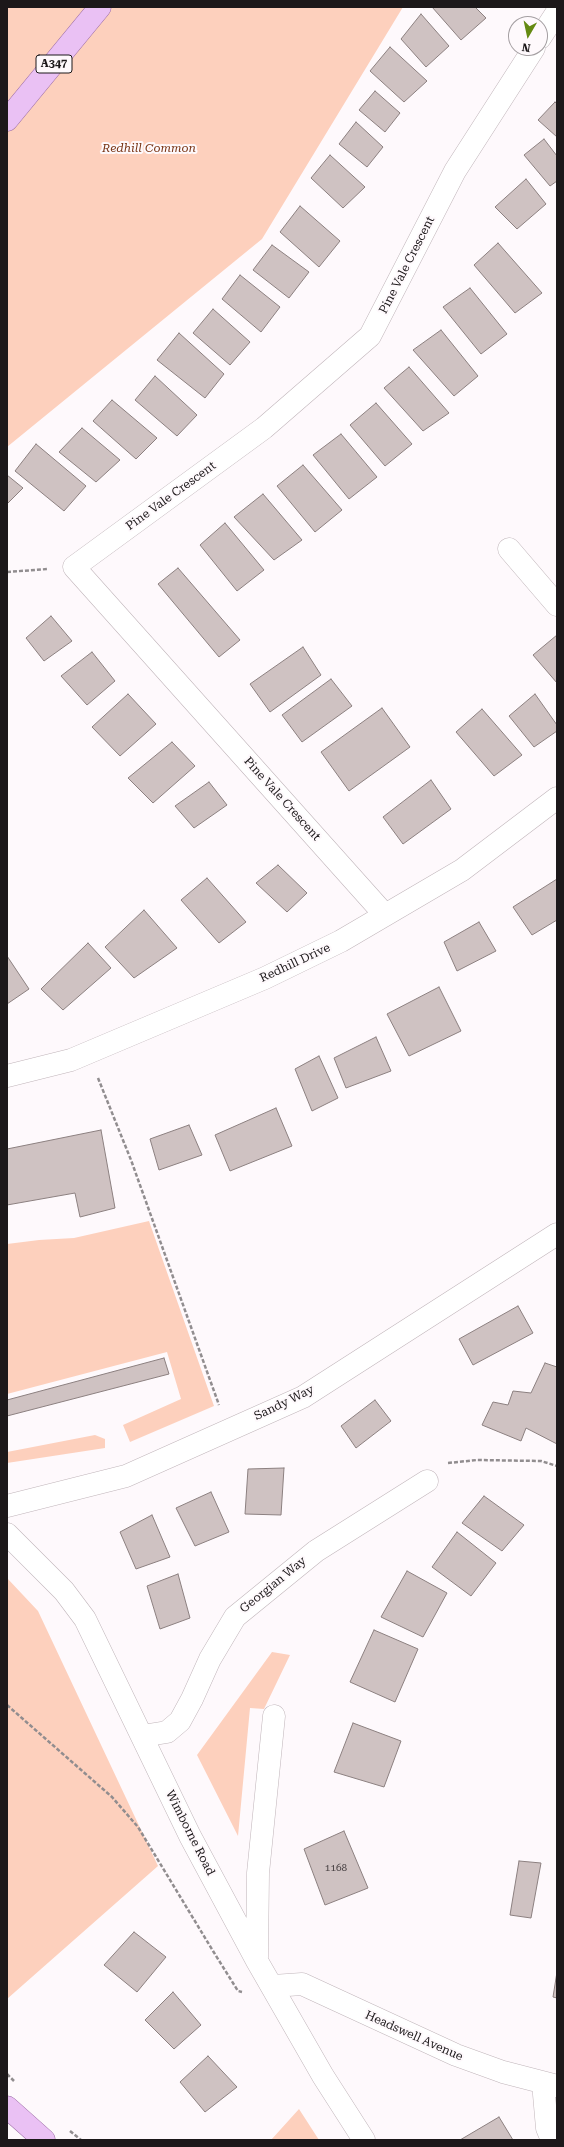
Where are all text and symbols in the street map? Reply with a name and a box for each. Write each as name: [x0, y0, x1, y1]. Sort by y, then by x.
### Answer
north arrow: [508, 16, 548, 56]
text: N: [521, 40, 531, 54]
road number: A347: [36, 55, 72, 73]
park label: Redhill Common: [102, 141, 196, 155]
street label: Pine Vale Crescent: [376, 214, 438, 316]
street label: Pine Vale Crescent: [123, 459, 219, 533]
street label: Pine Vale Crescent: [241, 754, 323, 844]
street label: Redhill Drive: [258, 940, 332, 986]
street label: Sandy Way: [252, 1382, 316, 1424]
street label: Georgian Way: [237, 1554, 309, 1616]
street label: Wimborne Road: [162, 1788, 218, 1878]
house number: 1168: [325, 1862, 347, 1874]
street label: Headswell Avenue: [363, 2008, 465, 2064]

